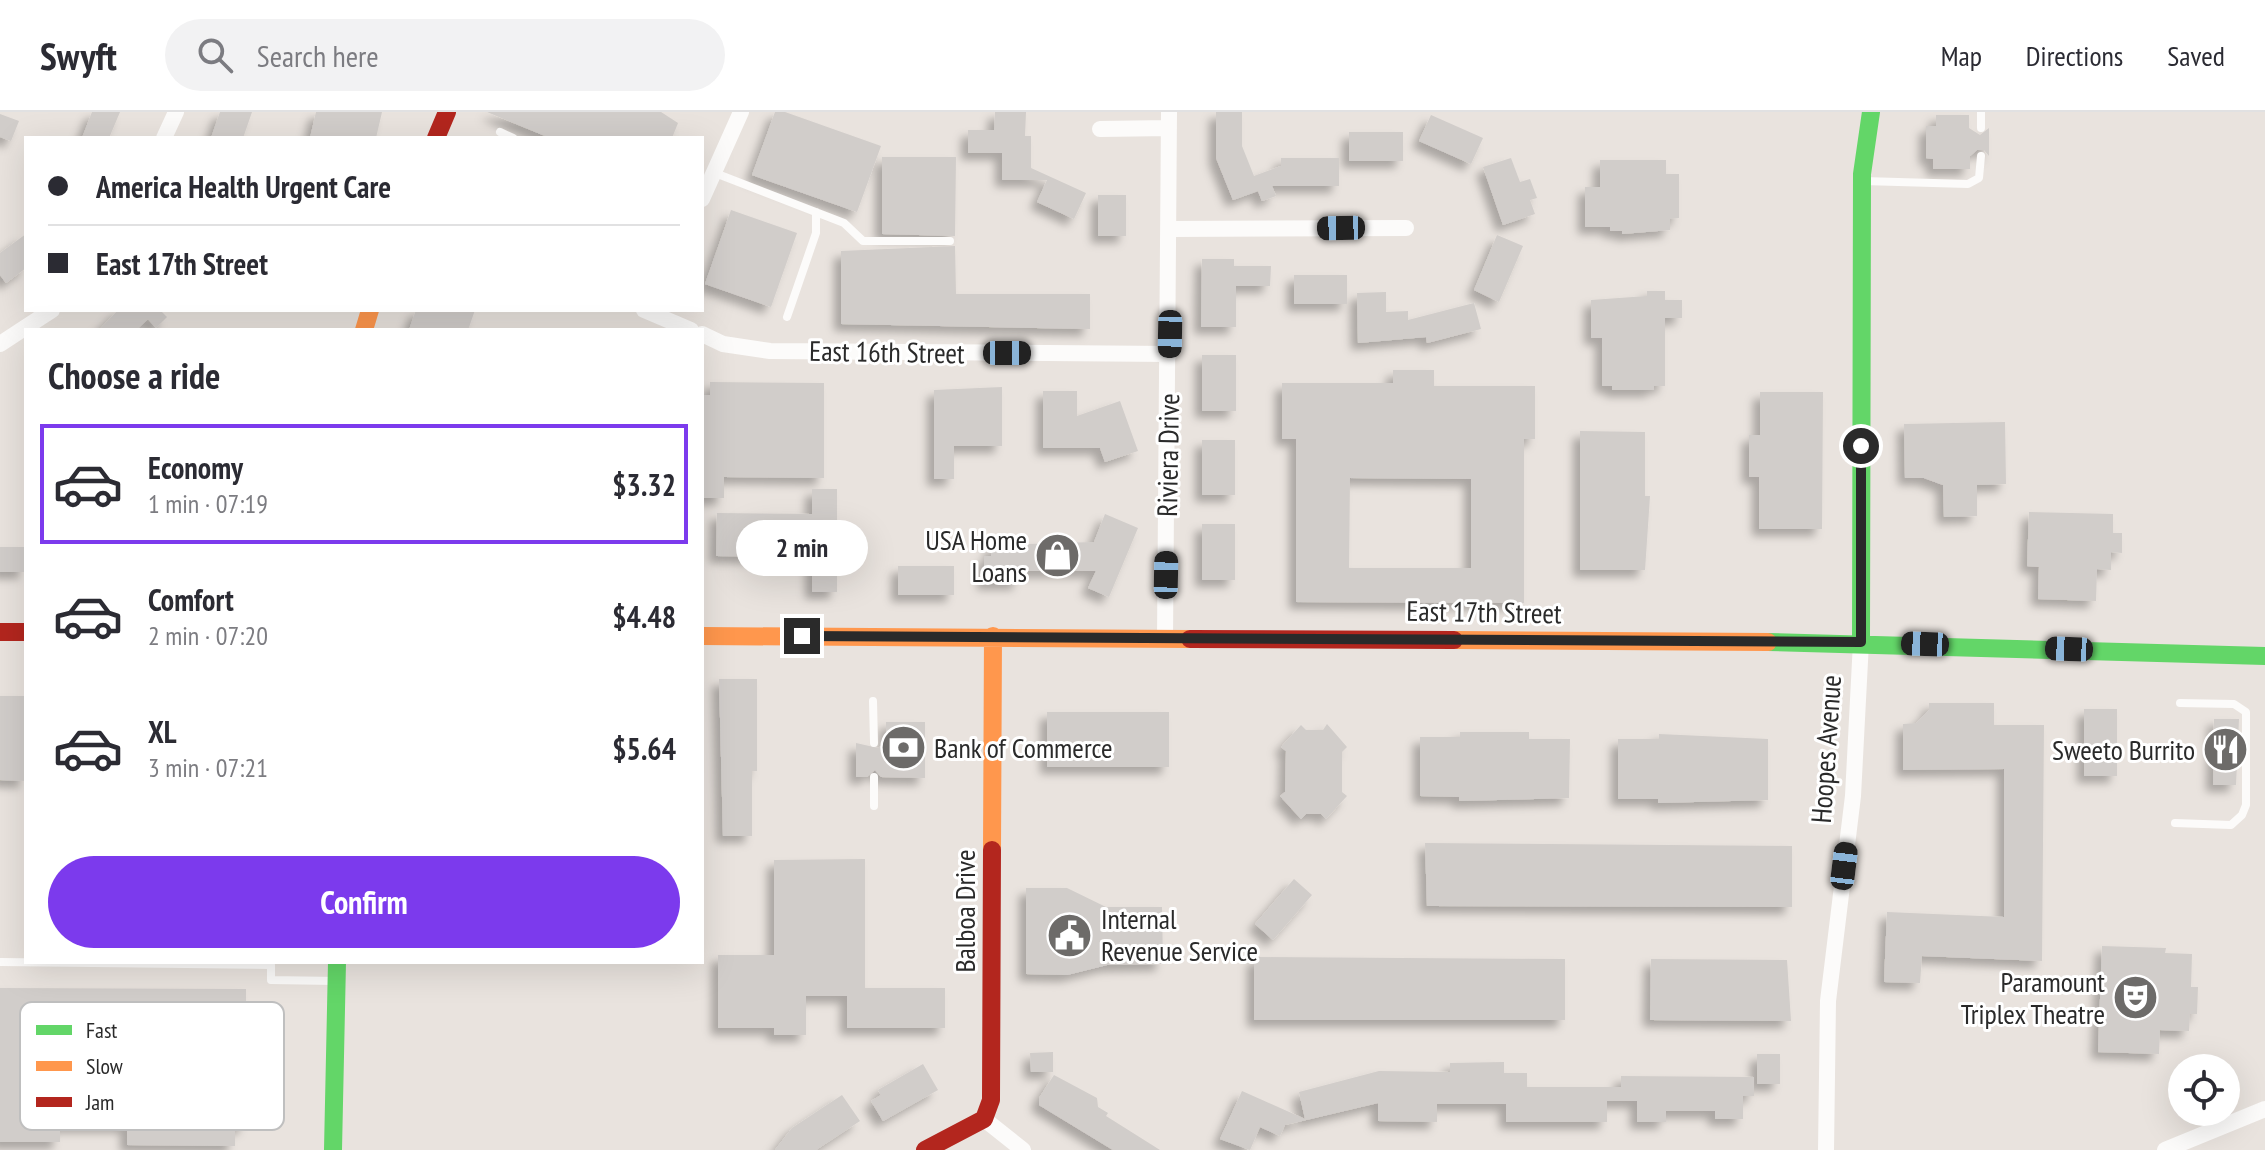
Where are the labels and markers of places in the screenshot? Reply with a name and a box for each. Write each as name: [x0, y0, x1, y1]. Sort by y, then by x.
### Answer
place label: USA Home Loans: [925, 521, 1027, 590]
shop icon: USA Home Loans: [1034, 532, 1082, 580]
bank icon: Bank of Commerce: [879, 724, 927, 772]
restaurant icon: Sweeto Burrito: [2202, 726, 2250, 774]
place label: Bank of Commerce: [934, 729, 1113, 766]
place label: Sweeto Burrito: [2052, 731, 2195, 768]
place label: Internal Revenue Service: [1101, 900, 1258, 969]
public building icon: Internal Revenue Service: [1046, 911, 1094, 959]
place label: Paramount Triplex Theatre: [1961, 963, 2105, 1032]
theatre icon: Paramount Triplex Theatre: [2112, 974, 2160, 1022]

